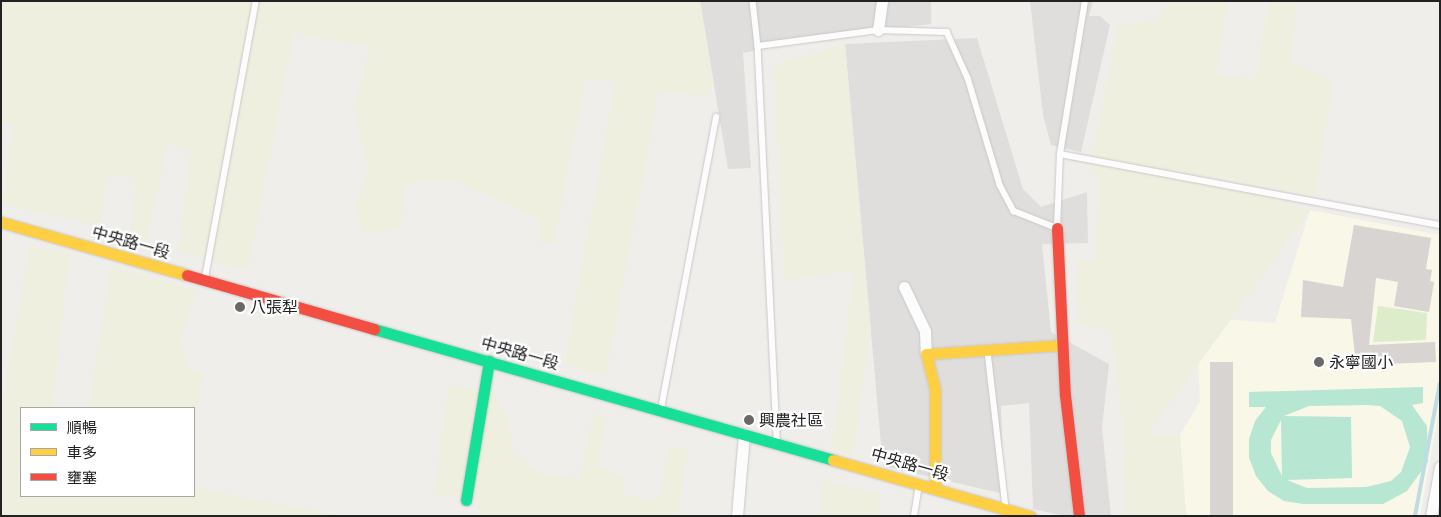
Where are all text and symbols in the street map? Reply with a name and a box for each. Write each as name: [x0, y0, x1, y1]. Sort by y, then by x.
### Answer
street label: 中央路一段: [90, 222, 172, 262]
place label: 八張犁: [250, 297, 298, 317]
marker: 八張犁: [234, 301, 246, 313]
street label: 中央路一段: [479, 333, 561, 373]
place label: 永寧國小: [1329, 352, 1393, 372]
marker: 永寧國小: [1313, 356, 1325, 368]
legend: [20, 407, 195, 497]
place label: 興農社區: [759, 410, 823, 430]
marker: 興農社區: [743, 414, 755, 426]
text: 順暢: [67, 418, 97, 436]
text: 車多: [67, 443, 97, 461]
street label: 中央路一段: [869, 444, 951, 484]
text: 壅塞: [67, 468, 97, 486]

